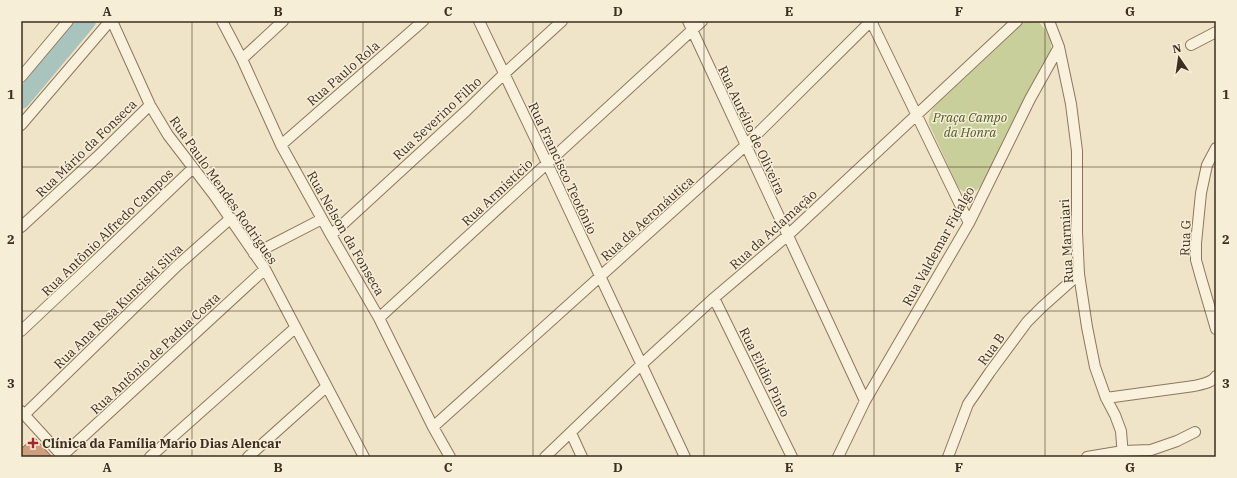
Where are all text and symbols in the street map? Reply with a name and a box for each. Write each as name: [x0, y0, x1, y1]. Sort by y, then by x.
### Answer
text: A: [102, 3, 112, 20]
text: B: [273, 3, 283, 20]
text: C: [444, 3, 453, 20]
text: D: [613, 3, 623, 20]
text: E: [785, 3, 793, 20]
text: F: [955, 3, 963, 20]
text: G: [1125, 3, 1135, 20]
street label: Rua Paulo Rola: [303, 37, 383, 110]
north arrow: [1159, 38, 1199, 78]
text: N: [1171, 40, 1183, 56]
street label: Rua Aurélio de Oliveira: [714, 63, 789, 197]
street label: Rua Severino Filho: [389, 73, 485, 164]
text: 1: [7, 86, 15, 103]
text: 1: [1222, 86, 1230, 103]
street label: Rua Mário da Fonseca: [32, 96, 140, 201]
street label: Rua Francisco Teotônio: [524, 99, 601, 237]
park label: Praça Campo da Honra: [932, 109, 1007, 141]
street label: Rua Paulo Mendes Rodrigues: [166, 113, 281, 268]
street label: Rua Armistício: [458, 155, 536, 230]
street label: Rua Antônio Alfredo Campos: [38, 165, 177, 300]
street label: Rua Nelson da Fonseca: [303, 168, 388, 299]
street label: Rua da Aeronáutica: [597, 172, 697, 265]
street label: Rua Valdemar Fidalgo: [899, 184, 978, 309]
street label: Rua da Aclamação: [726, 186, 821, 273]
street label: Rua Marmiari: [1056, 198, 1077, 284]
street label: Rua G: [1176, 220, 1195, 256]
text: 2: [7, 231, 15, 248]
text: 2: [1222, 231, 1230, 248]
street label: Rua Ana Rosa Kunciski Silva: [50, 240, 187, 373]
street label: Rua Antônio de Padua Costa: [87, 289, 224, 418]
street label: Rua Elidio Pinto: [735, 324, 794, 420]
street label: Rua B: [974, 330, 1009, 369]
text: 3: [7, 375, 15, 392]
text: 3: [1222, 375, 1230, 392]
place label: Clínica da Família Mario Dias Alencar: [42, 435, 282, 452]
marker: Clínica da Família Mario Dias Alencar: [27, 437, 39, 449]
text: A: [102, 459, 112, 476]
text: B: [273, 459, 283, 476]
text: C: [444, 459, 453, 476]
text: D: [613, 459, 623, 476]
text: E: [785, 459, 793, 476]
text: F: [955, 459, 963, 476]
text: G: [1125, 459, 1135, 476]

